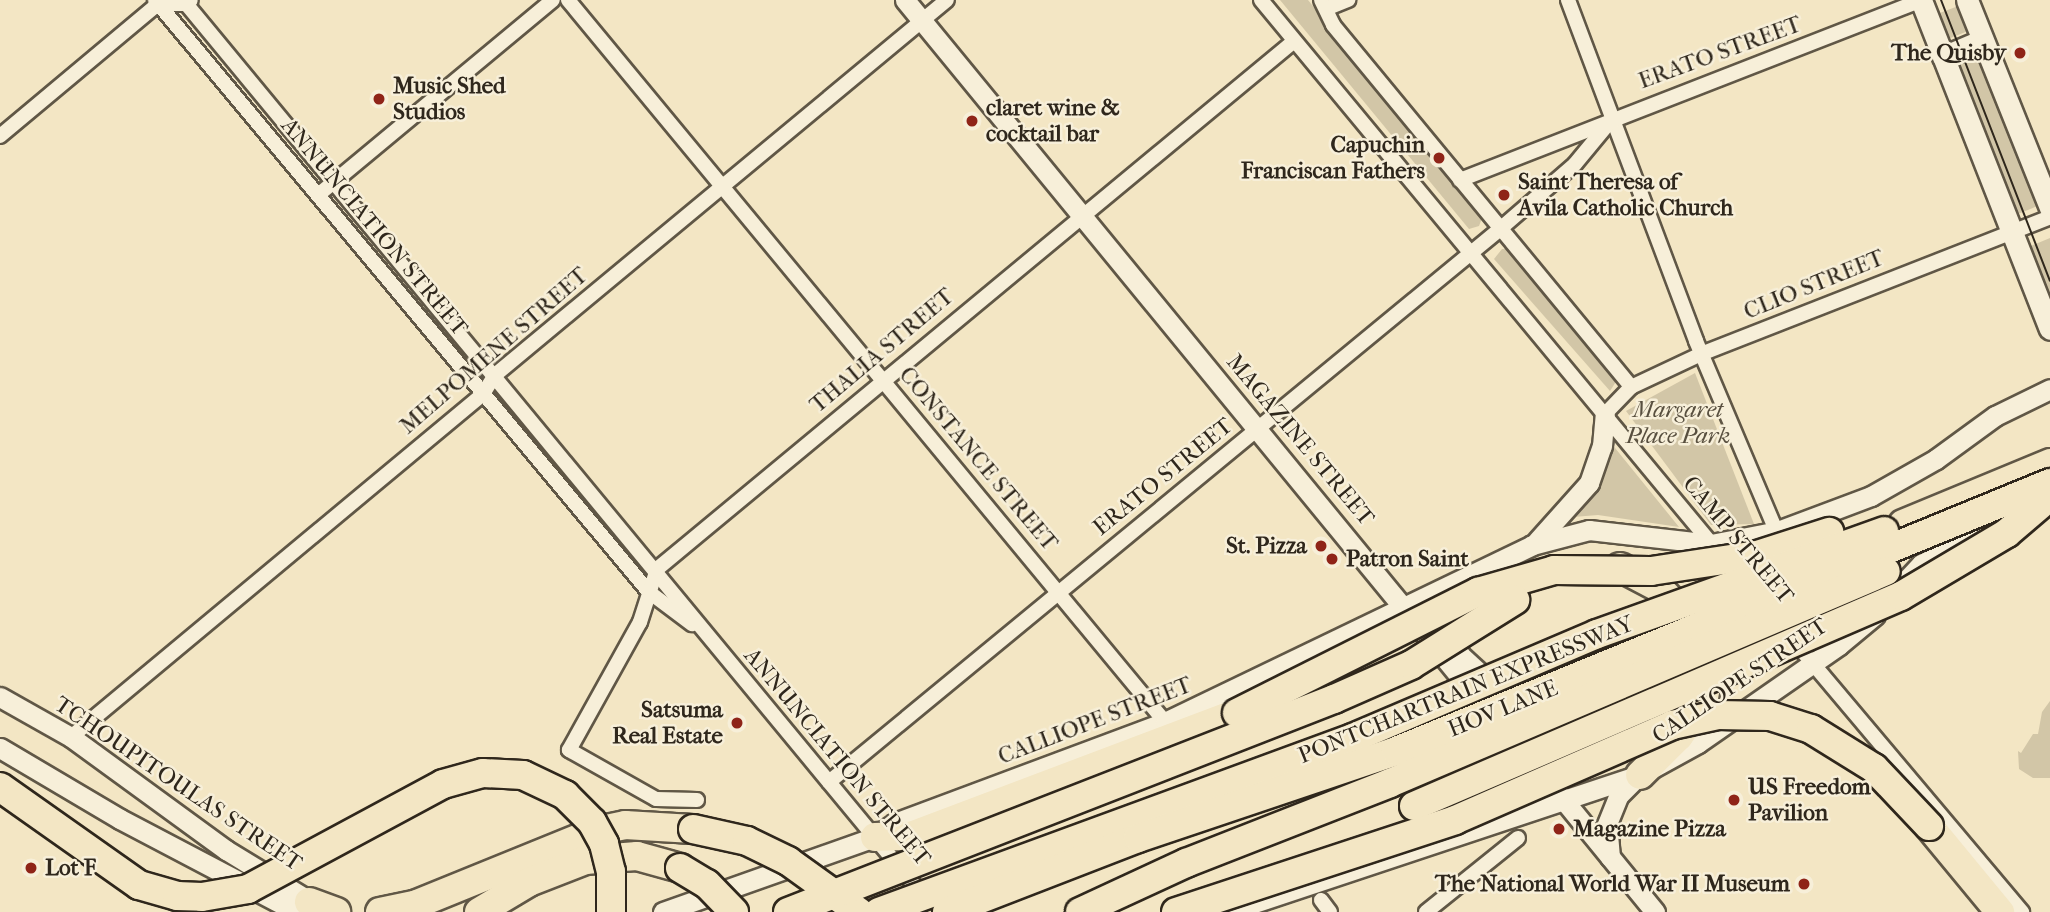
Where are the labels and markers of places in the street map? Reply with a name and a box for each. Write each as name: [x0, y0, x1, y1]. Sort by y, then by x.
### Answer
place label: The Quisby: [1891, 39, 2006, 67]
marker: The Quisby: [2012, 45, 2028, 61]
place label: Music Shed Studios: [393, 72, 506, 126]
marker: Music Shed Studios: [371, 91, 387, 107]
place label: claret wine & cocktail bar: [986, 94, 1120, 148]
marker: claret wine & cocktail bar: [964, 113, 980, 129]
place label: Capuchin Franciscan Fathers: [1241, 131, 1425, 185]
marker: Capuchin Franciscan Fathers: [1431, 150, 1447, 166]
place label: Saint Theresa of Avila Catholic Church: [1518, 168, 1733, 222]
marker: Saint Theresa of Avila Catholic Church: [1496, 187, 1512, 203]
place label: St. Pizza: [1226, 532, 1307, 560]
marker: St. Pizza: [1313, 538, 1329, 554]
place label: Patron Saint: [1346, 545, 1469, 573]
marker: Patron Saint: [1324, 551, 1340, 567]
place label: Satsuma Real Estate: [612, 696, 723, 750]
marker: Satsuma Real Estate: [729, 715, 745, 731]
place label: US Freedom Pavilion: [1748, 773, 1871, 827]
marker: US Freedom Pavilion: [1726, 792, 1742, 808]
place label: Magazine Pizza: [1573, 815, 1726, 843]
marker: Magazine Pizza: [1551, 821, 1567, 837]
place label: Lot F: [45, 854, 96, 882]
marker: Lot F: [23, 860, 39, 876]
place label: The National World War II Museum: [1435, 870, 1790, 898]
marker: The National World War II Museum: [1796, 876, 1812, 892]

